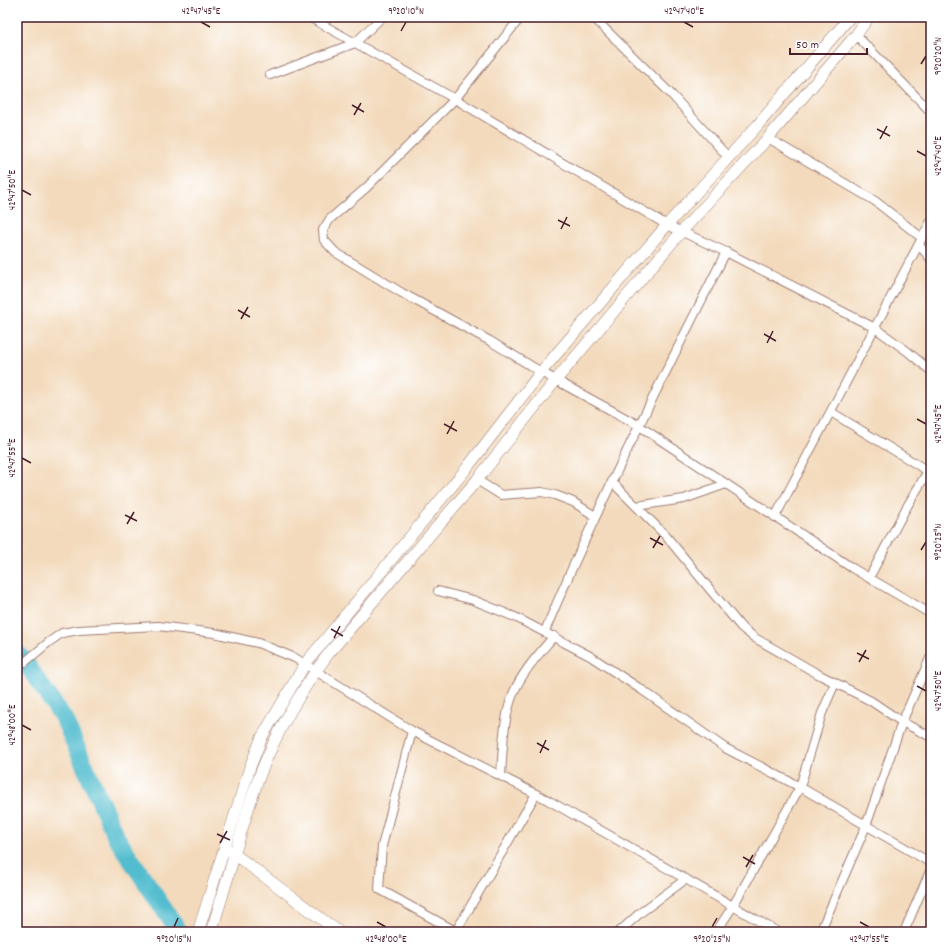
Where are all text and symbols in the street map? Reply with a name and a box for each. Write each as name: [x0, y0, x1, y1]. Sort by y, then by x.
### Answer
text: 42°47'45"E: [182, 5, 221, 19]
text: 9°20'10"N: [388, 5, 424, 19]
text: 42°47'40"E: [664, 5, 704, 19]
scale bar: [790, 30, 867, 56]
text: 50 m: [796, 37, 819, 54]
text: 9°20'20"N: [932, 37, 946, 75]
text: 42°47'40"E: [932, 136, 946, 176]
text: 42°47'50"E: [6, 170, 20, 210]
text: 42°47'45"E: [932, 404, 946, 443]
text: 42°47'55"E: [6, 438, 20, 478]
text: 9°20'25"N: [932, 523, 946, 561]
text: 42°47'50"E: [932, 671, 946, 711]
text: 42°48'00"E: [6, 704, 20, 745]
text: 9°20'15"N: [157, 933, 192, 947]
text: 42°48'00"E: [366, 933, 407, 947]
text: 9°20'25"N: [693, 933, 731, 947]
text: 42°47'55"E: [849, 933, 889, 947]

